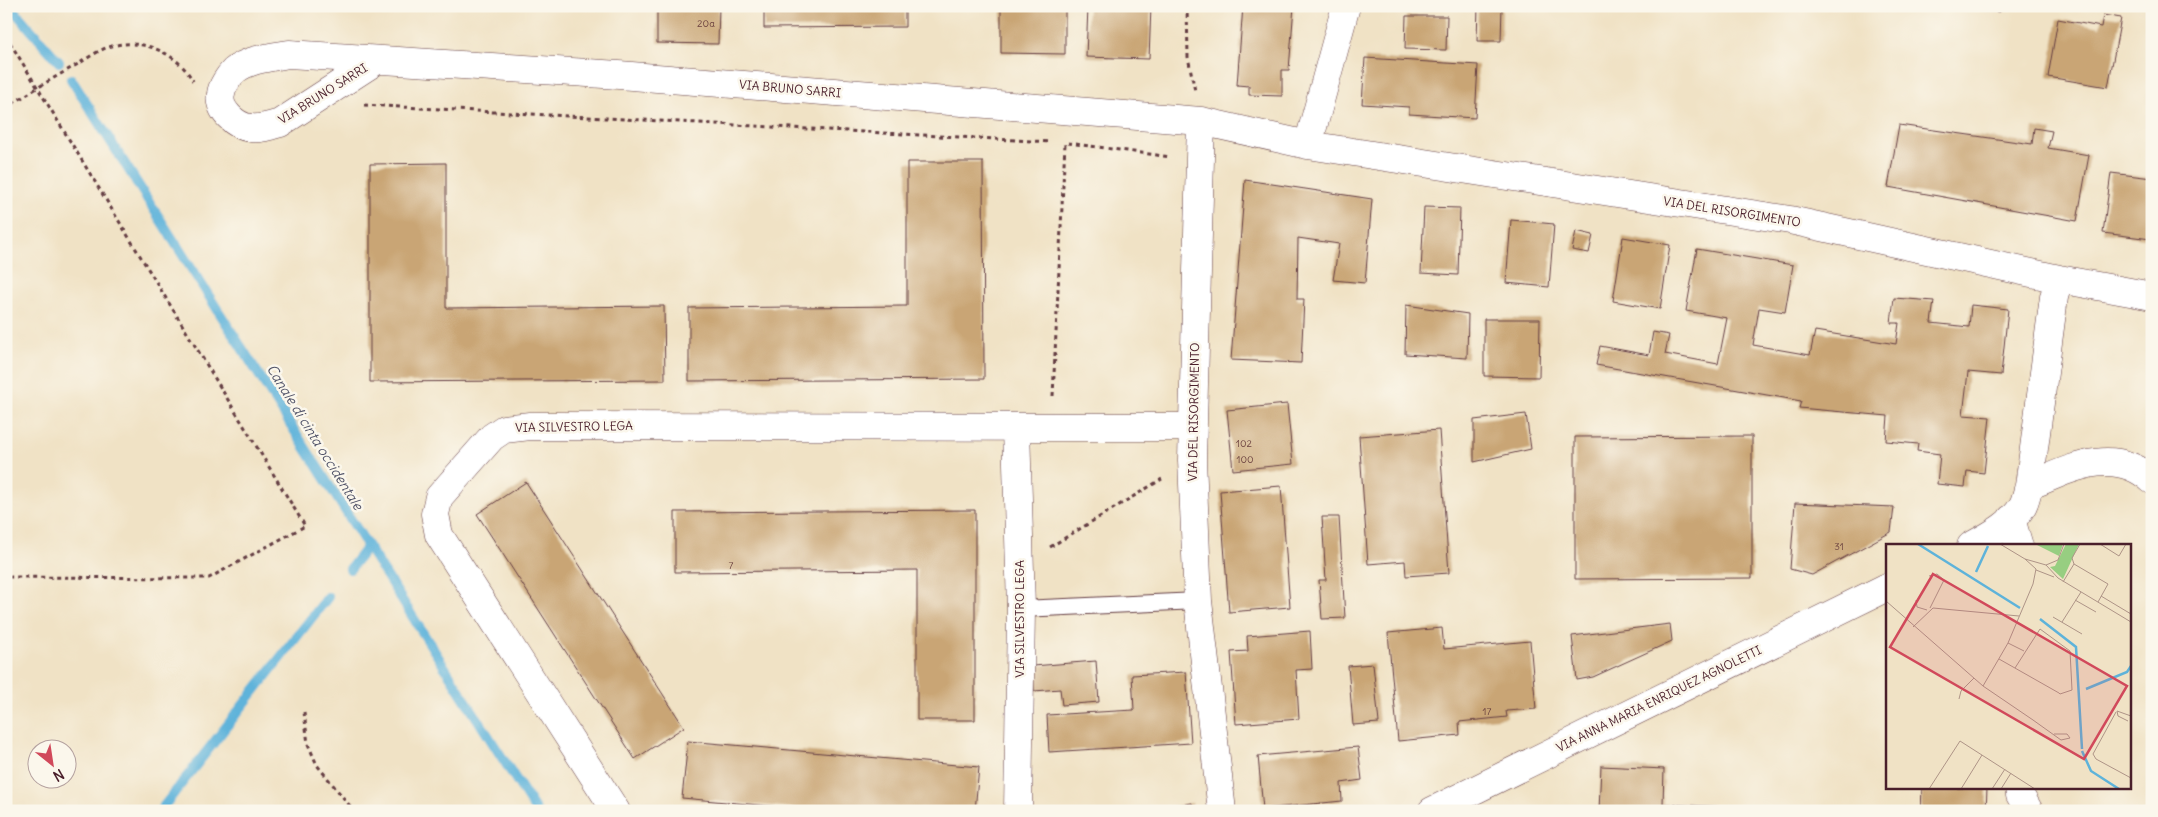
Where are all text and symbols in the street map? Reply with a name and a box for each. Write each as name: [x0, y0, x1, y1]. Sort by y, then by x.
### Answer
house number: 20a: [697, 17, 715, 30]
street label: VIA BRUNO SARRI: [275, 60, 370, 127]
street label: VIA BRUNO SARRI: [738, 77, 842, 100]
street label: VIA DEL RISORGIMENTO: [1662, 193, 1802, 230]
street label: VIA DEL RISORGIMENTO: [1185, 342, 1202, 482]
water label: Canale di cinta occidentale: [263, 361, 368, 514]
street label: VIA SILVESTRO LEGA: [515, 418, 633, 435]
house number: 102: [1236, 437, 1253, 450]
house number: 100: [1236, 453, 1254, 466]
house number: 31: [1834, 540, 1844, 553]
inset map: [1886, 544, 2130, 790]
house number: 7: [729, 559, 734, 572]
street label: VIA SILVESTRO LEGA: [1012, 560, 1027, 678]
street label: VIA ANNA MARIA ENRIQUEZ AGNOLETTI: [1554, 642, 1764, 755]
house number: 17: [1483, 705, 1492, 718]
north arrow: [28, 740, 78, 790]
text: N: [50, 765, 67, 785]

